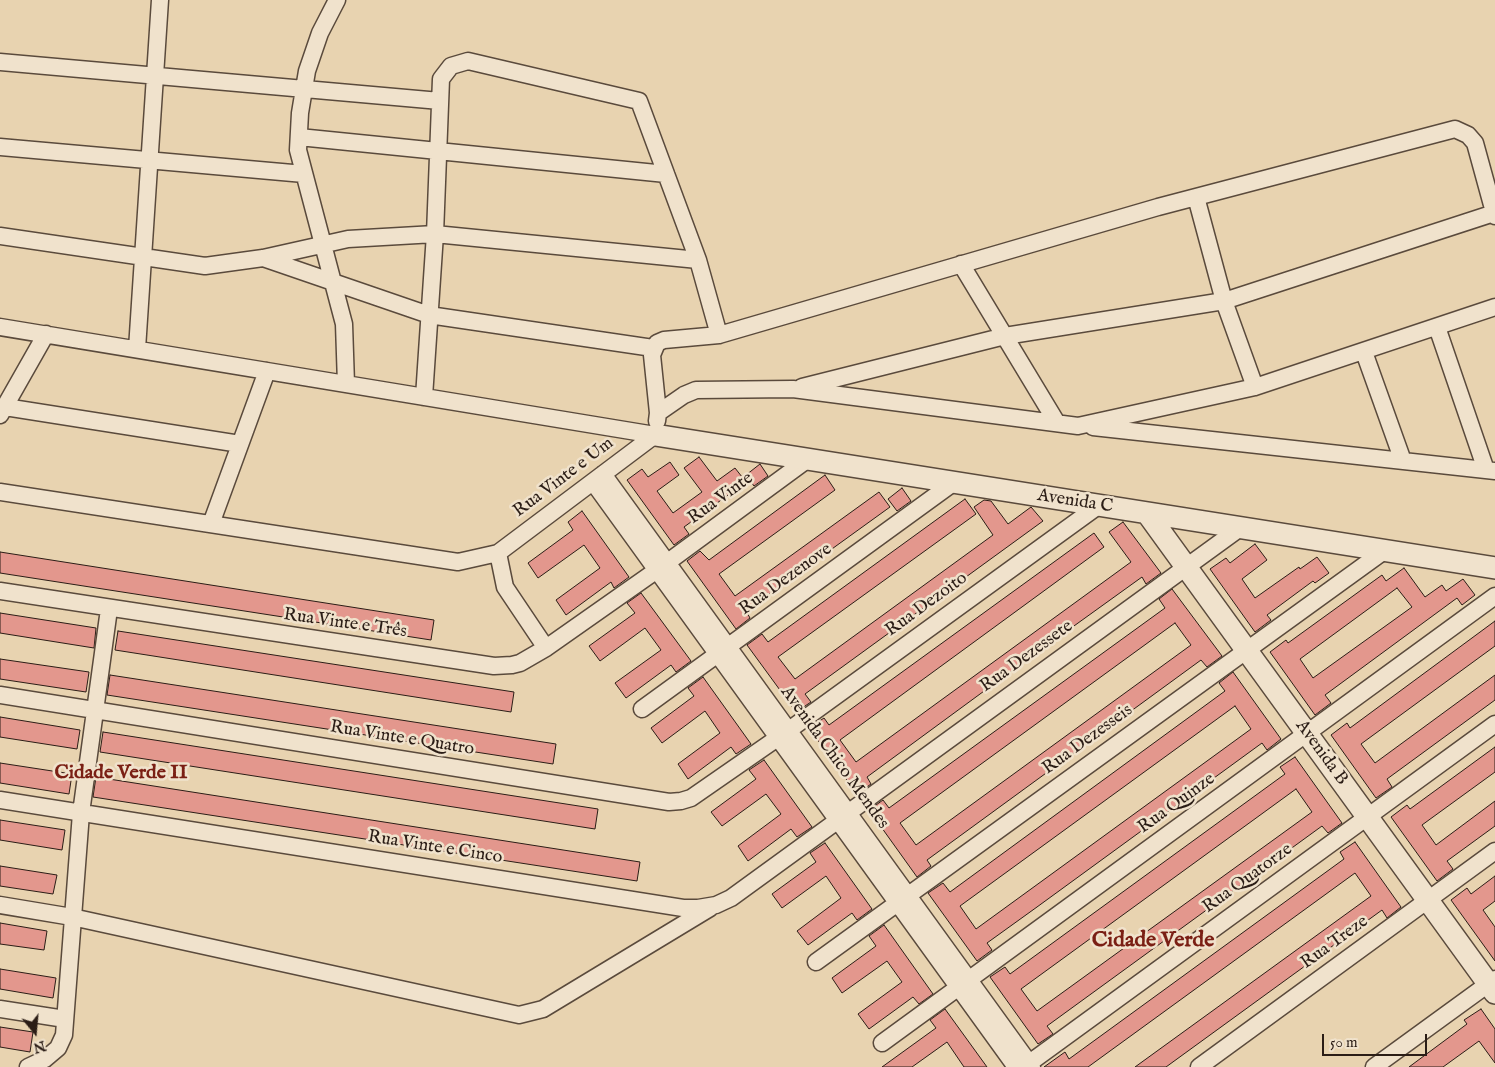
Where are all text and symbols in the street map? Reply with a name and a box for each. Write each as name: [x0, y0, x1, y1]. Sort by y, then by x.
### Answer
street label: Rua Vinte e Um: [510, 433, 618, 523]
street label: Rua Vinte: [684, 468, 758, 530]
street label: Avenida C: [1036, 485, 1114, 519]
street label: Rua Dezenove: [735, 539, 837, 621]
street label: Rua Dezoito: [882, 568, 972, 642]
street label: Rua Vinte e Três: [282, 605, 408, 643]
street label: Rua Dezessete: [976, 616, 1078, 698]
street label: Avenida Chico Mendes: [775, 683, 893, 833]
street label: Rua Dezesseis: [1039, 700, 1137, 780]
street label: Avenida B: [1290, 716, 1352, 790]
street label: Rua Vinte e Quatro: [328, 717, 476, 761]
district label: Cidade Verde II: [55, 762, 187, 786]
street label: Rua Quinze: [1134, 769, 1220, 839]
street label: Rua Vinte e Cinco: [366, 827, 504, 869]
street label: Rua Quatorze: [1199, 839, 1297, 919]
street label: Rua Treze: [1297, 911, 1373, 975]
district label: Cidade Verde: [1092, 928, 1214, 954]
north arrow: [10, 1007, 60, 1057]
scale bar: [1325, 1024, 1430, 1056]
text: 50 m: [1330, 1033, 1358, 1052]
text: N: [31, 1036, 48, 1057]

